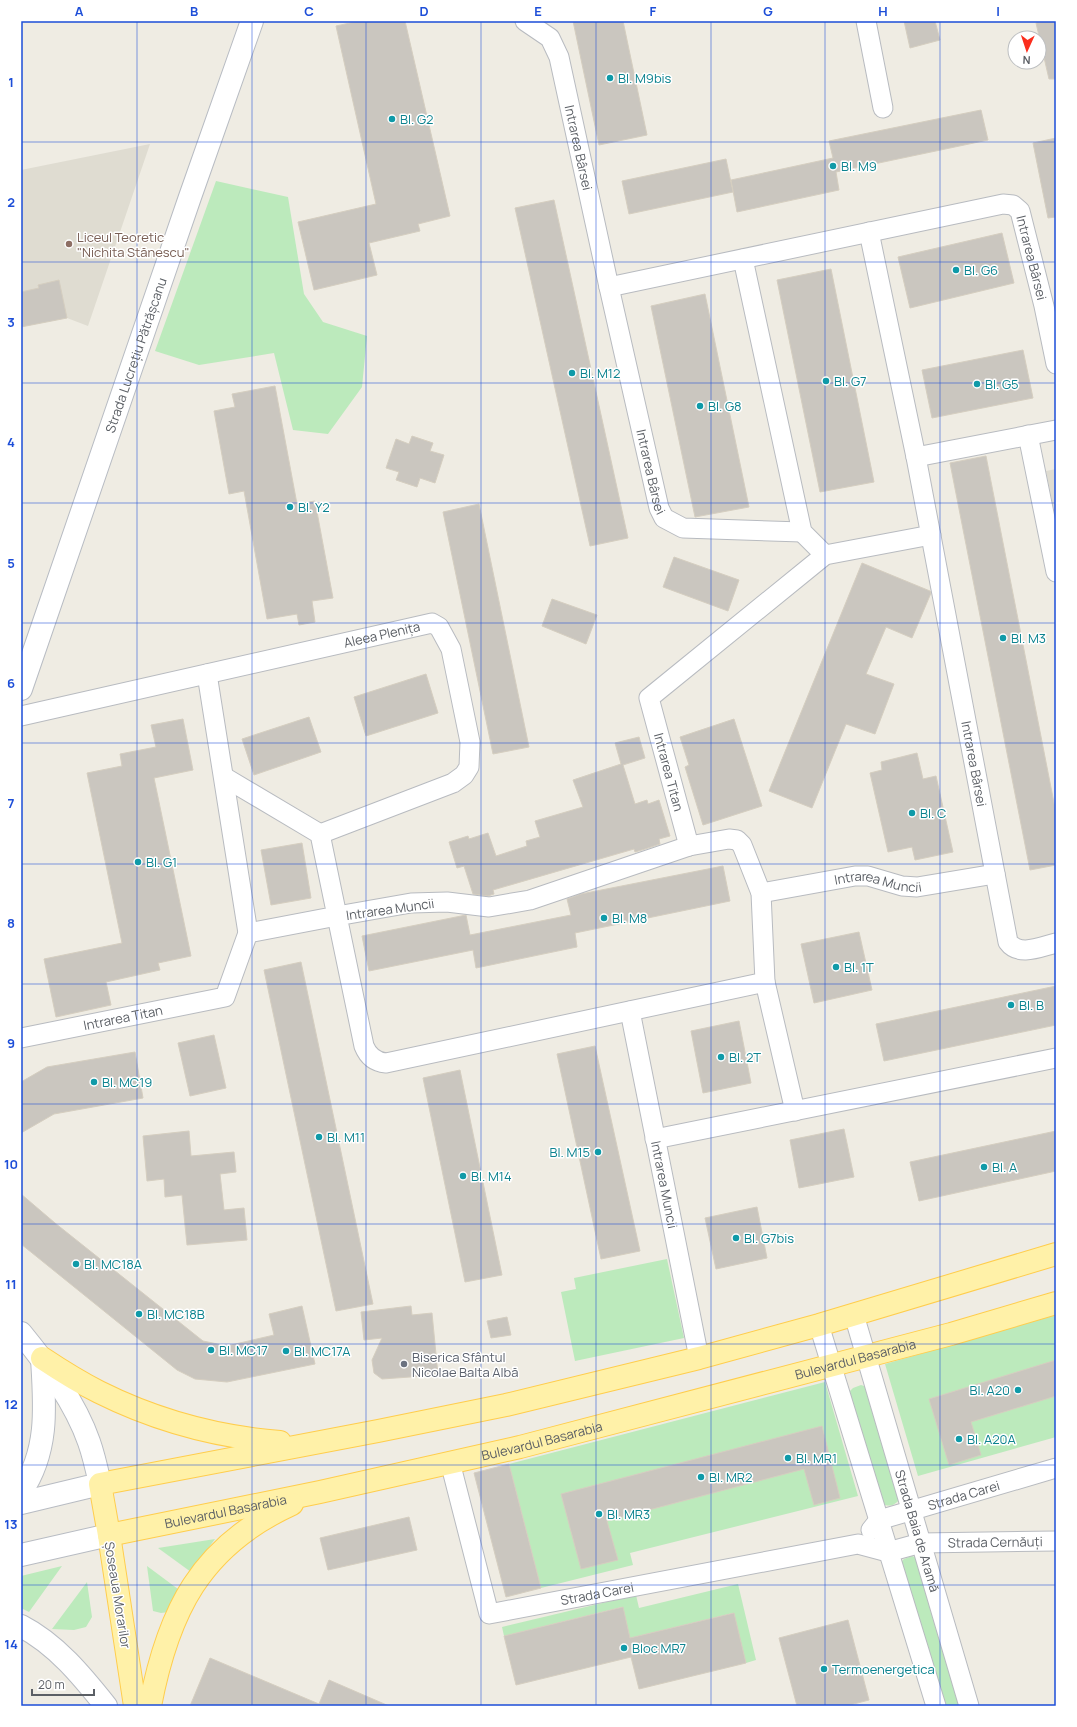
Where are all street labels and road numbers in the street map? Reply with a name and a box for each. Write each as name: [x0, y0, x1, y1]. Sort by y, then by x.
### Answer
street label: Intrarea Bârsei: [561, 103, 597, 192]
street label: Intrarea Bârsei: [1012, 213, 1051, 302]
street label: Strada Lucrețiu Pătrășcanu: [101, 275, 171, 435]
street label: Intrarea Bârsei: [632, 427, 670, 518]
street label: Aleea Plenița: [342, 617, 422, 652]
street label: Intrarea Bârsei: [957, 719, 991, 808]
street label: Intrarea Titan: [650, 731, 688, 813]
street label: Intrarea Muncii: [833, 867, 923, 896]
street label: Intrarea Muncii: [345, 894, 435, 924]
street label: Intrarea Titan: [82, 1001, 164, 1034]
street label: Intrarea Muncii: [647, 1139, 682, 1230]
street label: Bulevardul Basarabia: [793, 1335, 918, 1384]
street label: Bulevardul Basarabia: [480, 1417, 604, 1464]
street label: Strada Baia de Aramă: [891, 1468, 944, 1594]
street label: Strada Carei: [925, 1476, 1002, 1514]
street label: Bulevardul Basarabia: [163, 1490, 288, 1532]
street label: Strada Cernăuți: [948, 1532, 1043, 1552]
street label: Șoseaua Morarilor: [101, 1540, 135, 1650]
street label: Strada Carei: [559, 1578, 635, 1609]

